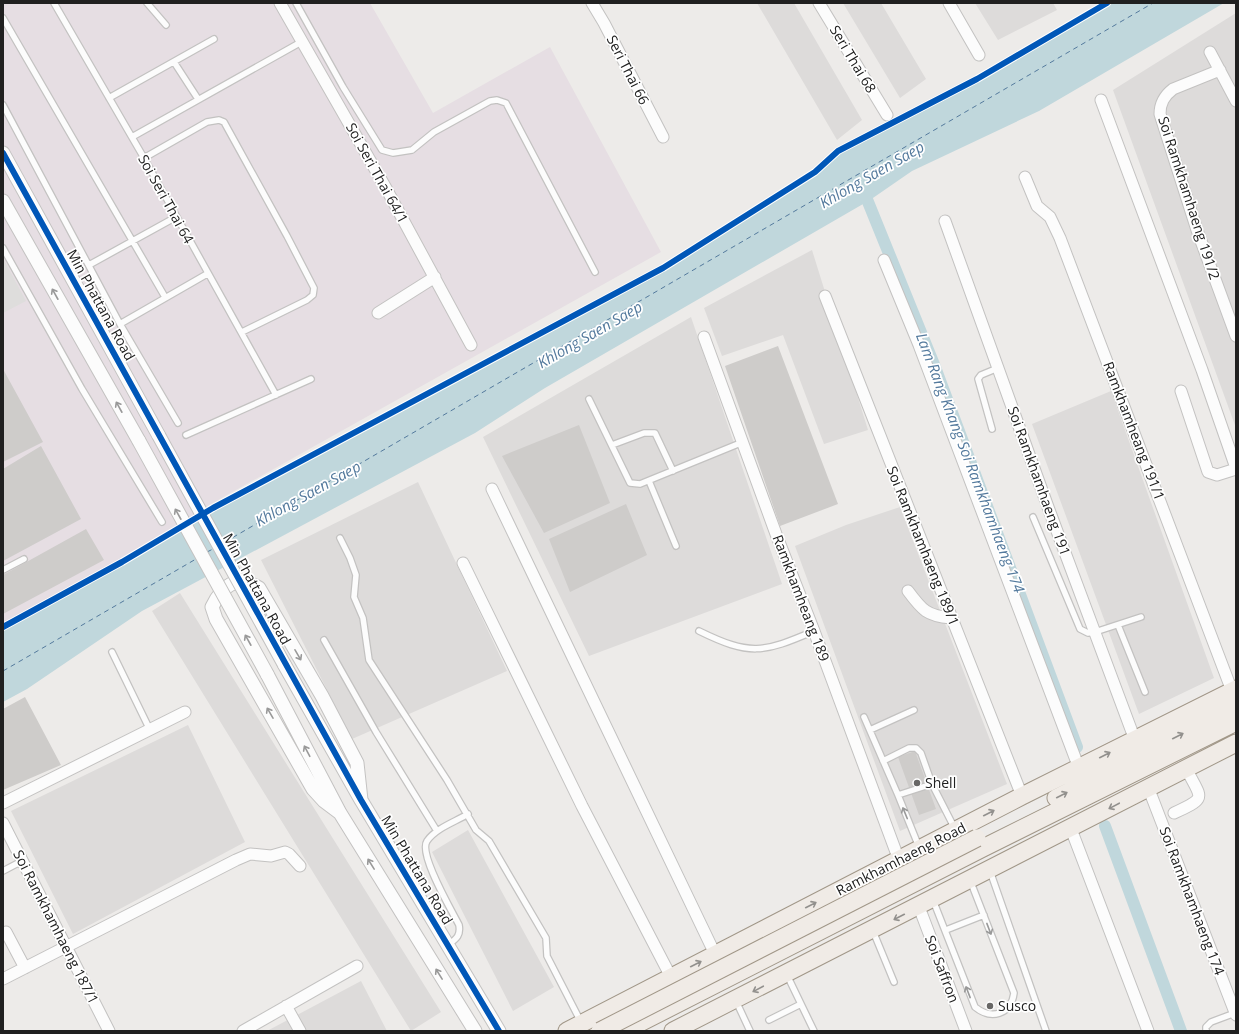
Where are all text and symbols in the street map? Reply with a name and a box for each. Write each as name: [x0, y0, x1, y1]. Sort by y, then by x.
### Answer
street label: Seri Thai 68: [826, 21, 881, 96]
street label: Seri Thai 66: [603, 32, 654, 108]
street label: Soi Ramkhamhaeng 191/2: [1154, 114, 1225, 282]
street label: Soi Seri Thai 64/1: [342, 119, 413, 226]
water label: Khlong Saen Saep: [815, 136, 928, 212]
street label: Soi Seri Thai 64: [134, 151, 199, 247]
street label: Min Phattana Road: [63, 246, 140, 364]
one-way arrow: [51, 288, 59, 300]
water label: Khlong Saen Saep: [533, 296, 646, 372]
water label: Lam Rang Khang Soi Ramkhamhaeng 174: [912, 330, 1030, 596]
street label: Ramkhamheang 191/1: [1099, 359, 1170, 503]
one-way arrow: [115, 401, 123, 413]
street label: Soi Ramkhamhaeng 191: [1004, 404, 1075, 558]
water label: Khlong Saen Saep: [251, 456, 364, 530]
street label: Soi Ramkhamhaeng 189/1: [883, 463, 964, 628]
one-way arrow: [174, 508, 182, 520]
street label: Min Phattana Road: [219, 530, 296, 648]
street label: Ramkhamheang 189: [769, 532, 834, 664]
one-way arrow: [244, 634, 251, 646]
one-way arrow: [295, 649, 303, 661]
one-way arrow: [265, 707, 273, 719]
one-way arrow: [1172, 732, 1184, 740]
one-way arrow: [303, 745, 310, 757]
one-way arrow: [1099, 750, 1111, 758]
place label: Shell: [925, 773, 956, 792]
marker: Shell: [912, 778, 922, 788]
one-way arrow: [1056, 791, 1068, 798]
one-way arrow: [1108, 803, 1120, 810]
one-way arrow: [900, 807, 908, 819]
one-way arrow: [983, 809, 995, 816]
street label: Min Phattana Road: [377, 812, 458, 928]
street label: Ramkhamhaeng Road: [833, 818, 969, 900]
street label: Soi Ramkhamhaeng 174: [1155, 824, 1230, 978]
street label: Soi Ramkhamhaeng 187/1: [9, 846, 104, 1007]
one-way arrow: [367, 859, 375, 870]
one-way arrow: [805, 901, 817, 908]
one-way arrow: [893, 914, 905, 921]
one-way arrow: [986, 923, 994, 935]
street label: Soi Saffron: [921, 932, 964, 1005]
one-way arrow: [690, 960, 702, 968]
one-way arrow: [435, 968, 443, 980]
one-way arrow: [752, 986, 764, 993]
one-way arrow: [964, 987, 972, 999]
place label: Susco: [998, 996, 1036, 1015]
marker: Susco: [985, 1001, 995, 1011]

